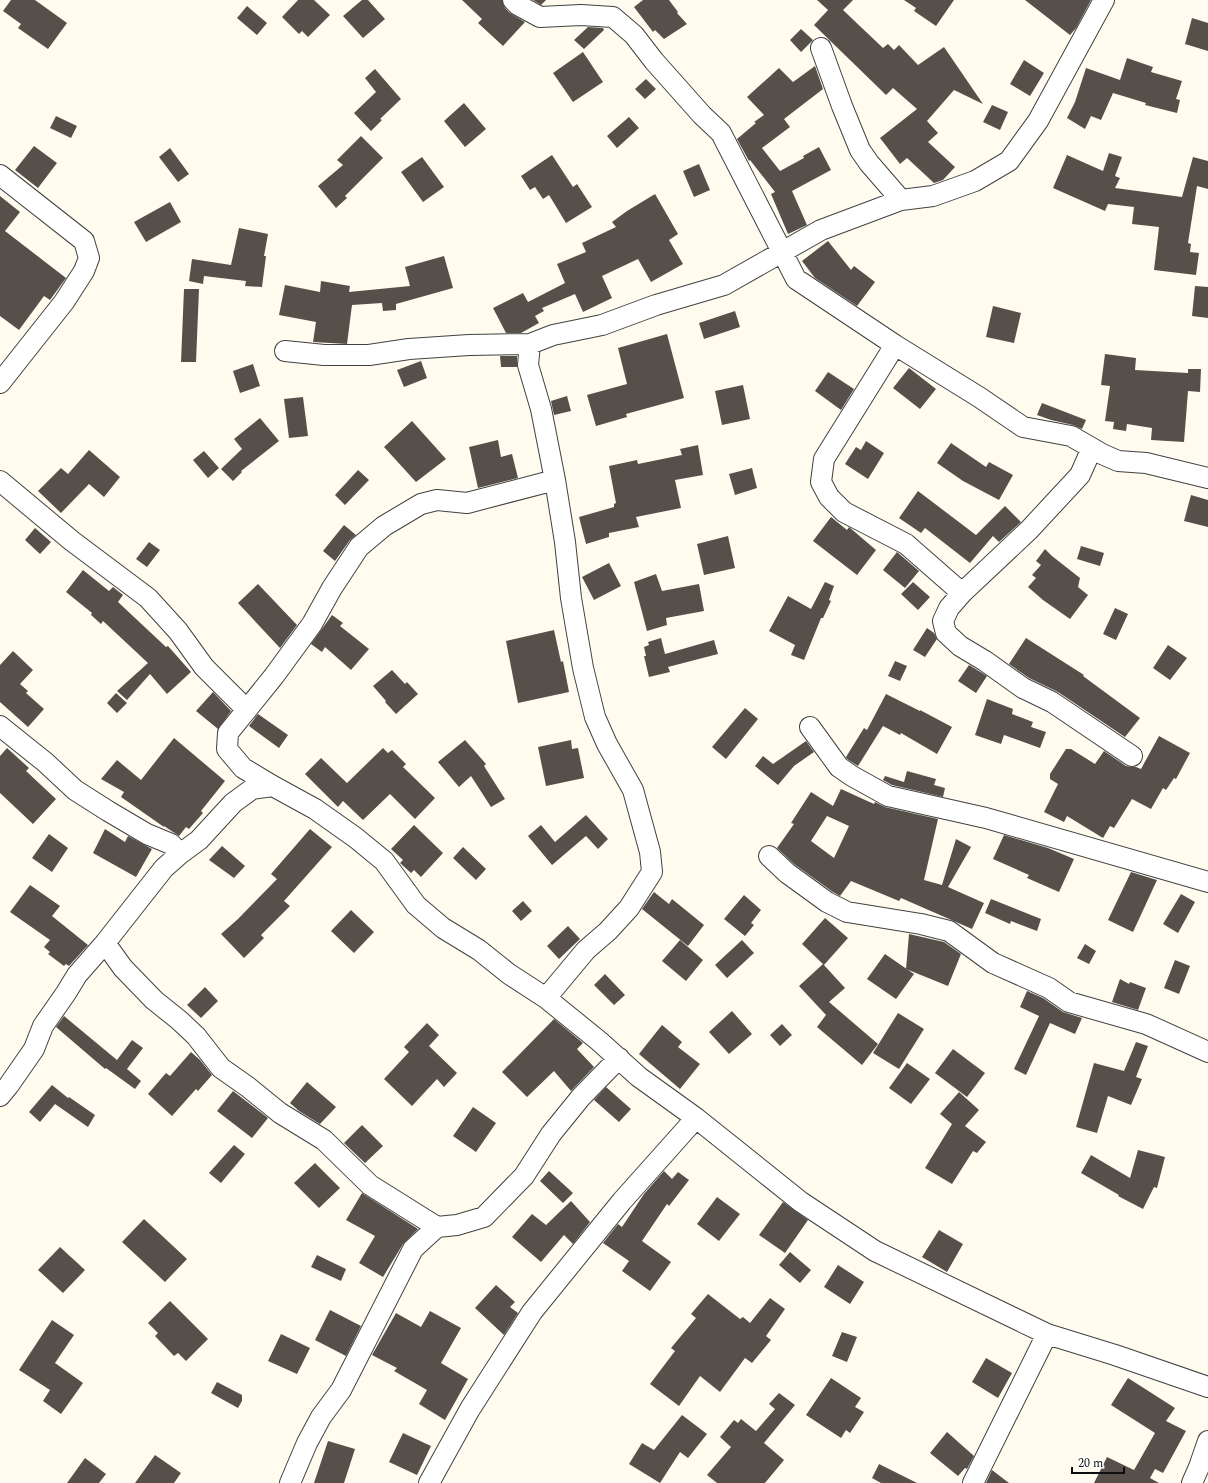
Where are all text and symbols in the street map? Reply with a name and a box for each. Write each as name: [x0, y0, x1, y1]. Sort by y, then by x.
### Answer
scale bar: [1072, 1449, 1124, 1475]
text: 20 m: [1078, 1454, 1103, 1473]

